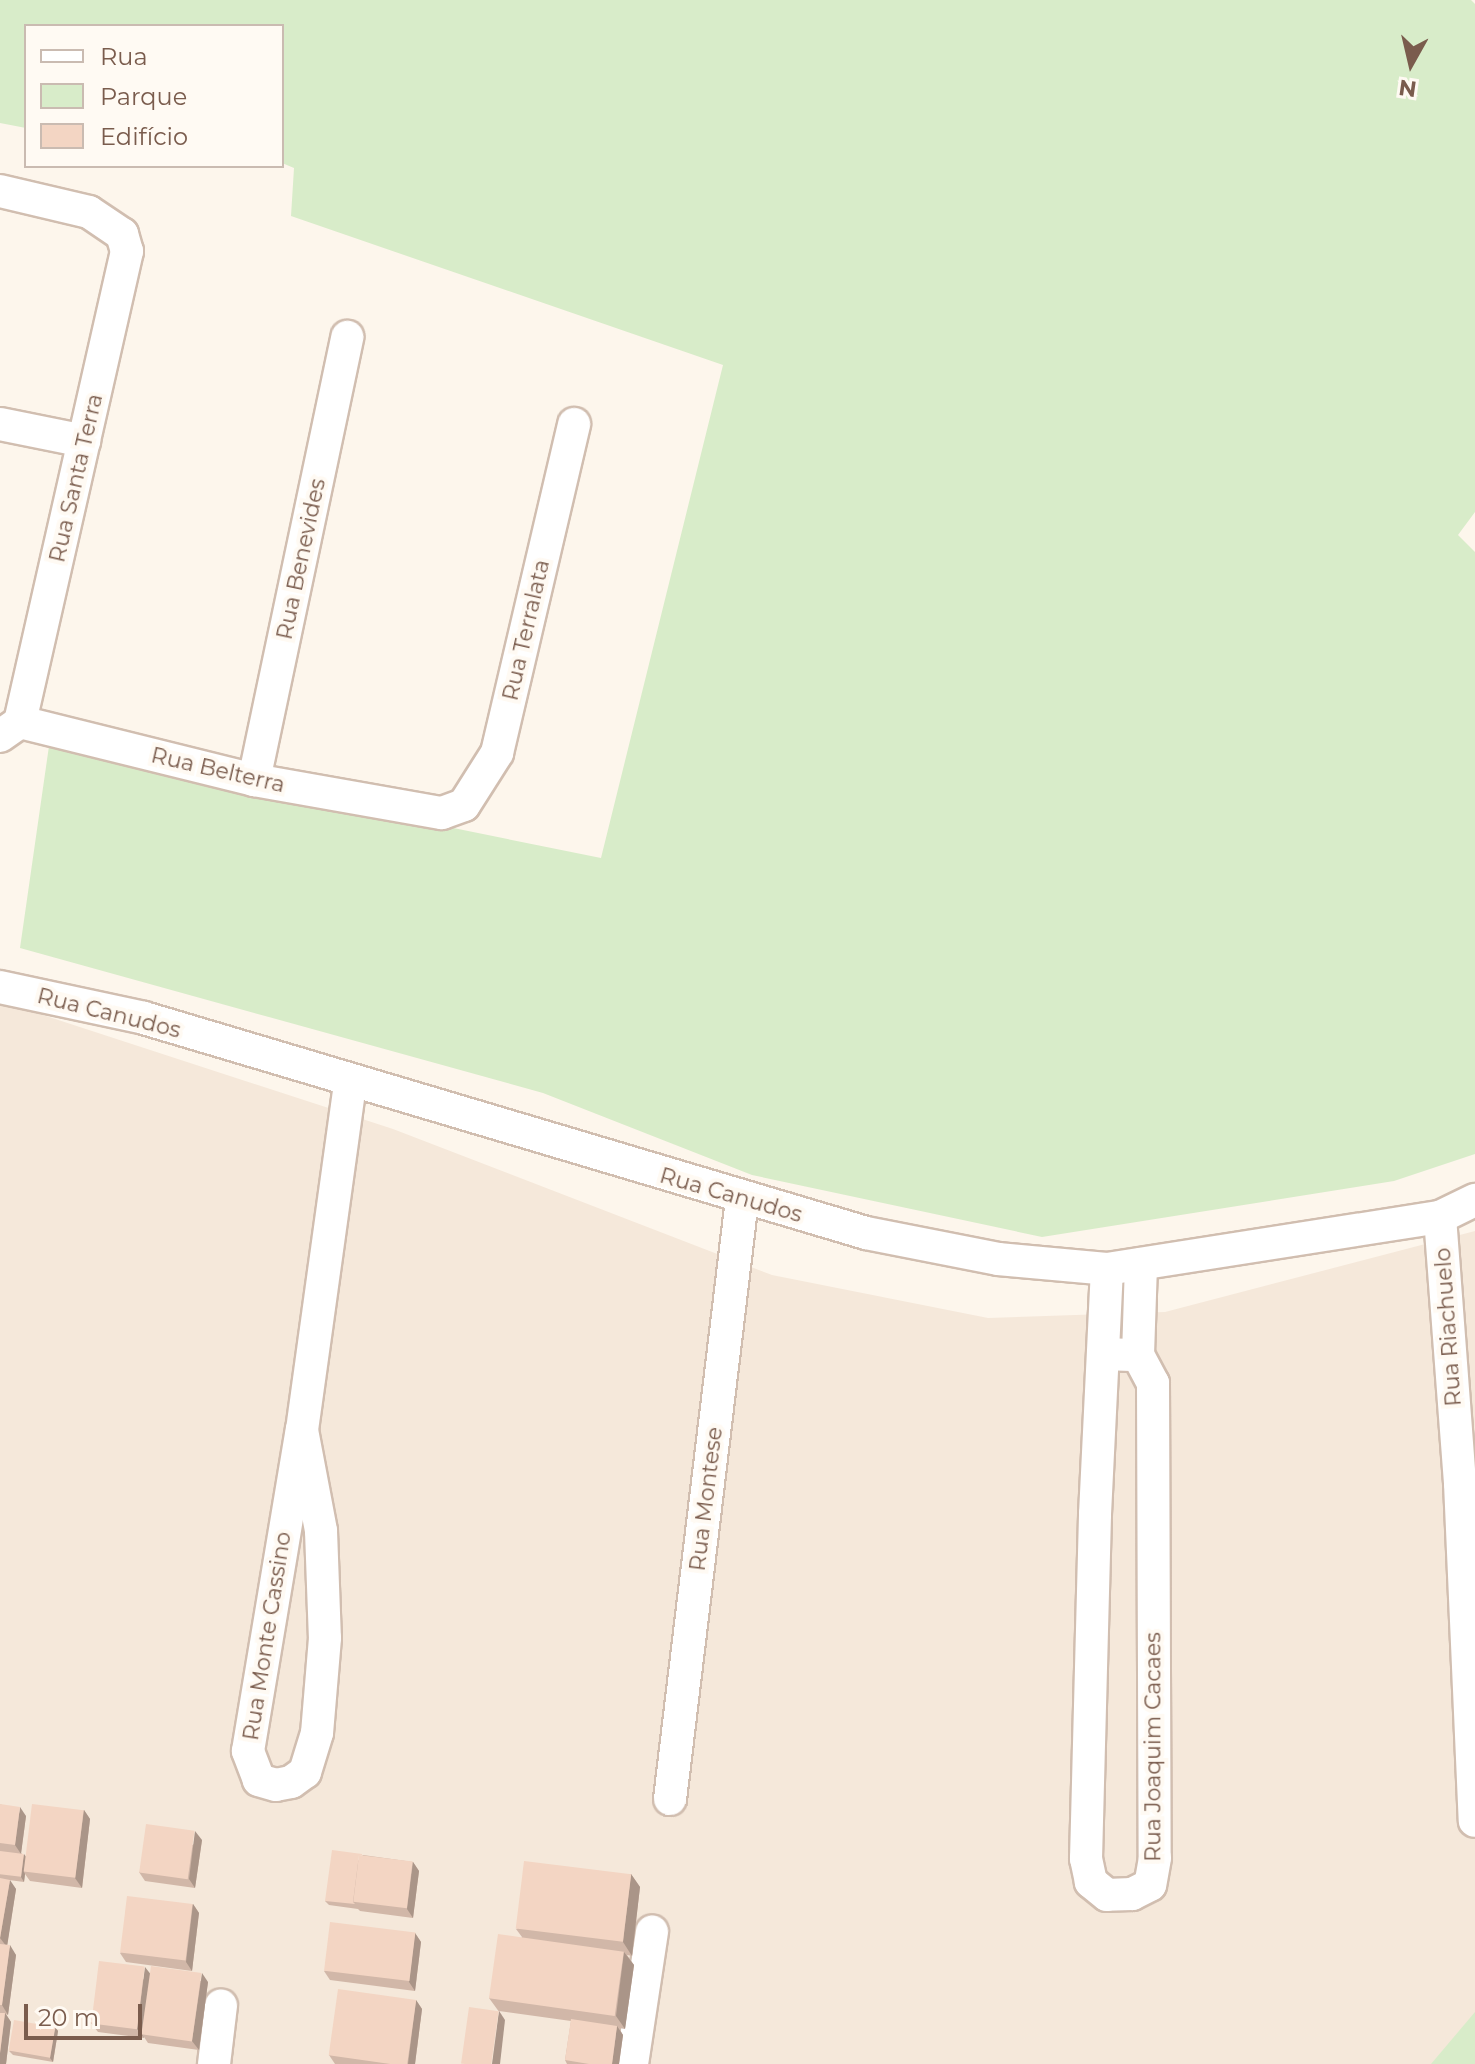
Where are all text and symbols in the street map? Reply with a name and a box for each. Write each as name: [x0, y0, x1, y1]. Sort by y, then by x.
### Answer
legend: [24, 24, 284, 168]
north arrow: [1371, 24, 1451, 104]
text: Rua: [100, 42, 148, 71]
text: N: [1397, 74, 1418, 103]
text: Parque: [100, 82, 187, 111]
text: Edifício: [100, 122, 188, 151]
street label: Rua Santa Terra: [44, 391, 108, 565]
street label: Rua Benevides: [271, 476, 331, 642]
street label: Rua Terralata: [497, 557, 555, 703]
street label: Rua Belterra: [149, 742, 287, 798]
street label: Rua Canudos: [35, 982, 183, 1044]
street label: Rua Canudos: [657, 1162, 805, 1228]
street label: Rua Riachuelo: [1429, 1247, 1467, 1407]
street label: Rua Montese: [684, 1425, 728, 1573]
street label: Rua Monte Cassino: [237, 1530, 297, 1742]
street label: Rua Joaquim Cacaes: [1140, 1632, 1166, 1862]
scale bar: [28, 1988, 146, 2038]
text: 20 m: [38, 2003, 99, 2032]

